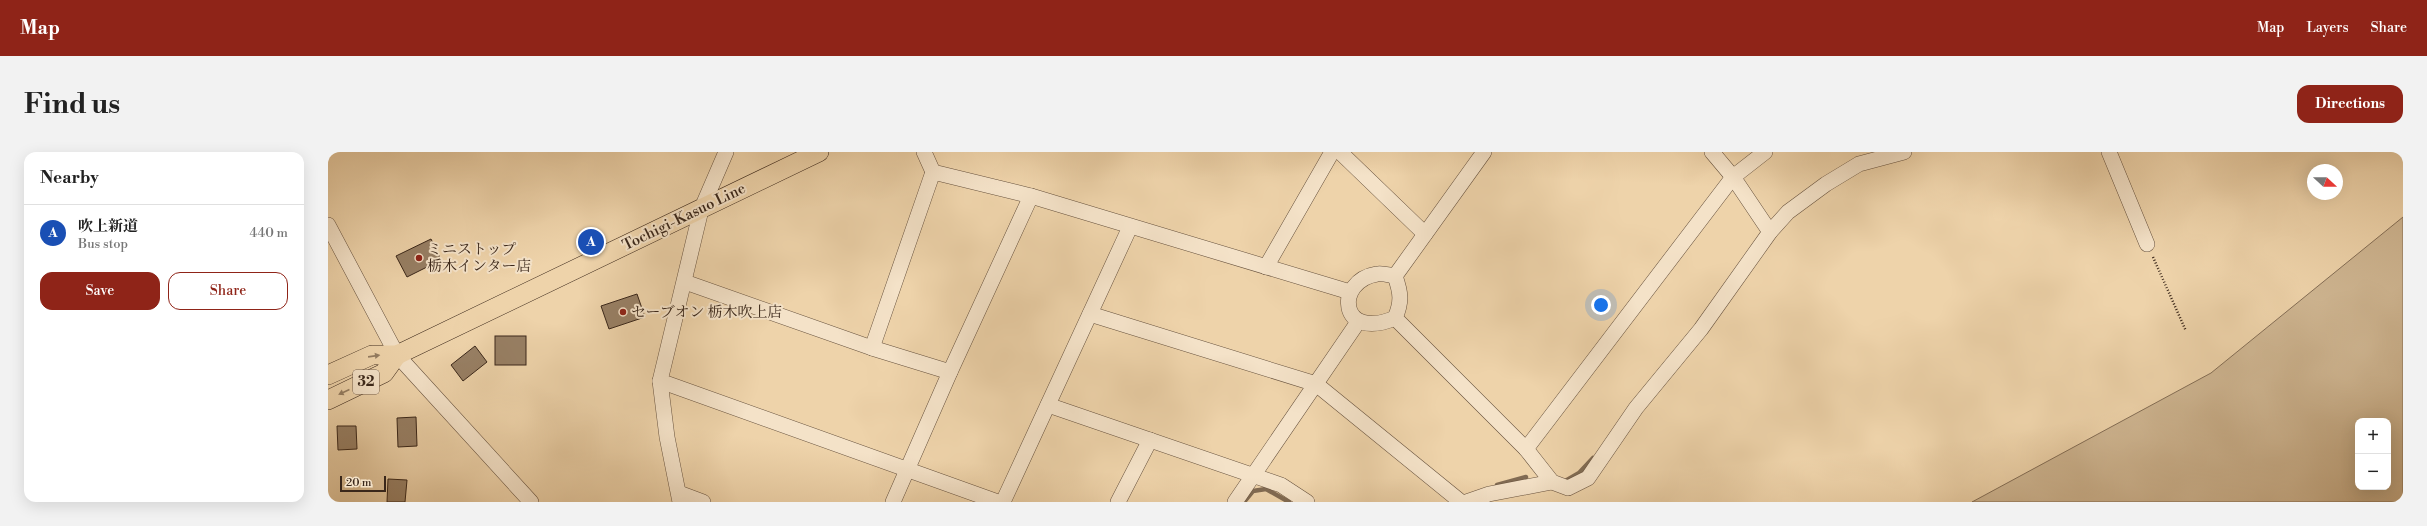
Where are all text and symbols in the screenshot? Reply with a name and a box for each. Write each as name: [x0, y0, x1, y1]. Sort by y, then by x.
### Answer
text: Map: [20, 16, 60, 40]
text: Map: [2257, 19, 2284, 37]
text: Layers: [2306, 19, 2349, 37]
text: Share: [2371, 19, 2407, 37]
button: Directions: [2297, 85, 2403, 123]
text: Find us: [24, 87, 120, 122]
north arrow: [2307, 164, 2343, 200]
text: Nearby: [40, 167, 99, 189]
street label: Tochigi-Kasuo Line: [619, 179, 749, 255]
text: 吹上新道: [78, 217, 138, 236]
text: A: [48, 225, 58, 241]
text: 440 m: [250, 225, 288, 241]
pin: A: [578, 227, 604, 257]
text: Bus stop: [78, 236, 128, 252]
place label: ミニストップ 栃木インター店: [427, 240, 531, 276]
marker: ミニストップ 栃木インター店: [414, 253, 424, 263]
button: Save: [40, 272, 160, 310]
button: Share: [168, 272, 288, 310]
your location: [1591, 295, 1611, 315]
place label: セーブオン 栃木吹上店: [631, 303, 783, 322]
marker: セーブオン 栃木吹上店: [618, 307, 628, 317]
one-way arrow: [368, 353, 381, 359]
road number: 32: [353, 370, 379, 394]
one-way arrow: [338, 389, 350, 395]
map controls: [2355, 418, 2391, 490]
button: +: [2355, 418, 2391, 454]
button: −: [2355, 454, 2391, 490]
scale bar: [340, 474, 386, 493]
text: 20 m: [346, 476, 371, 490]

